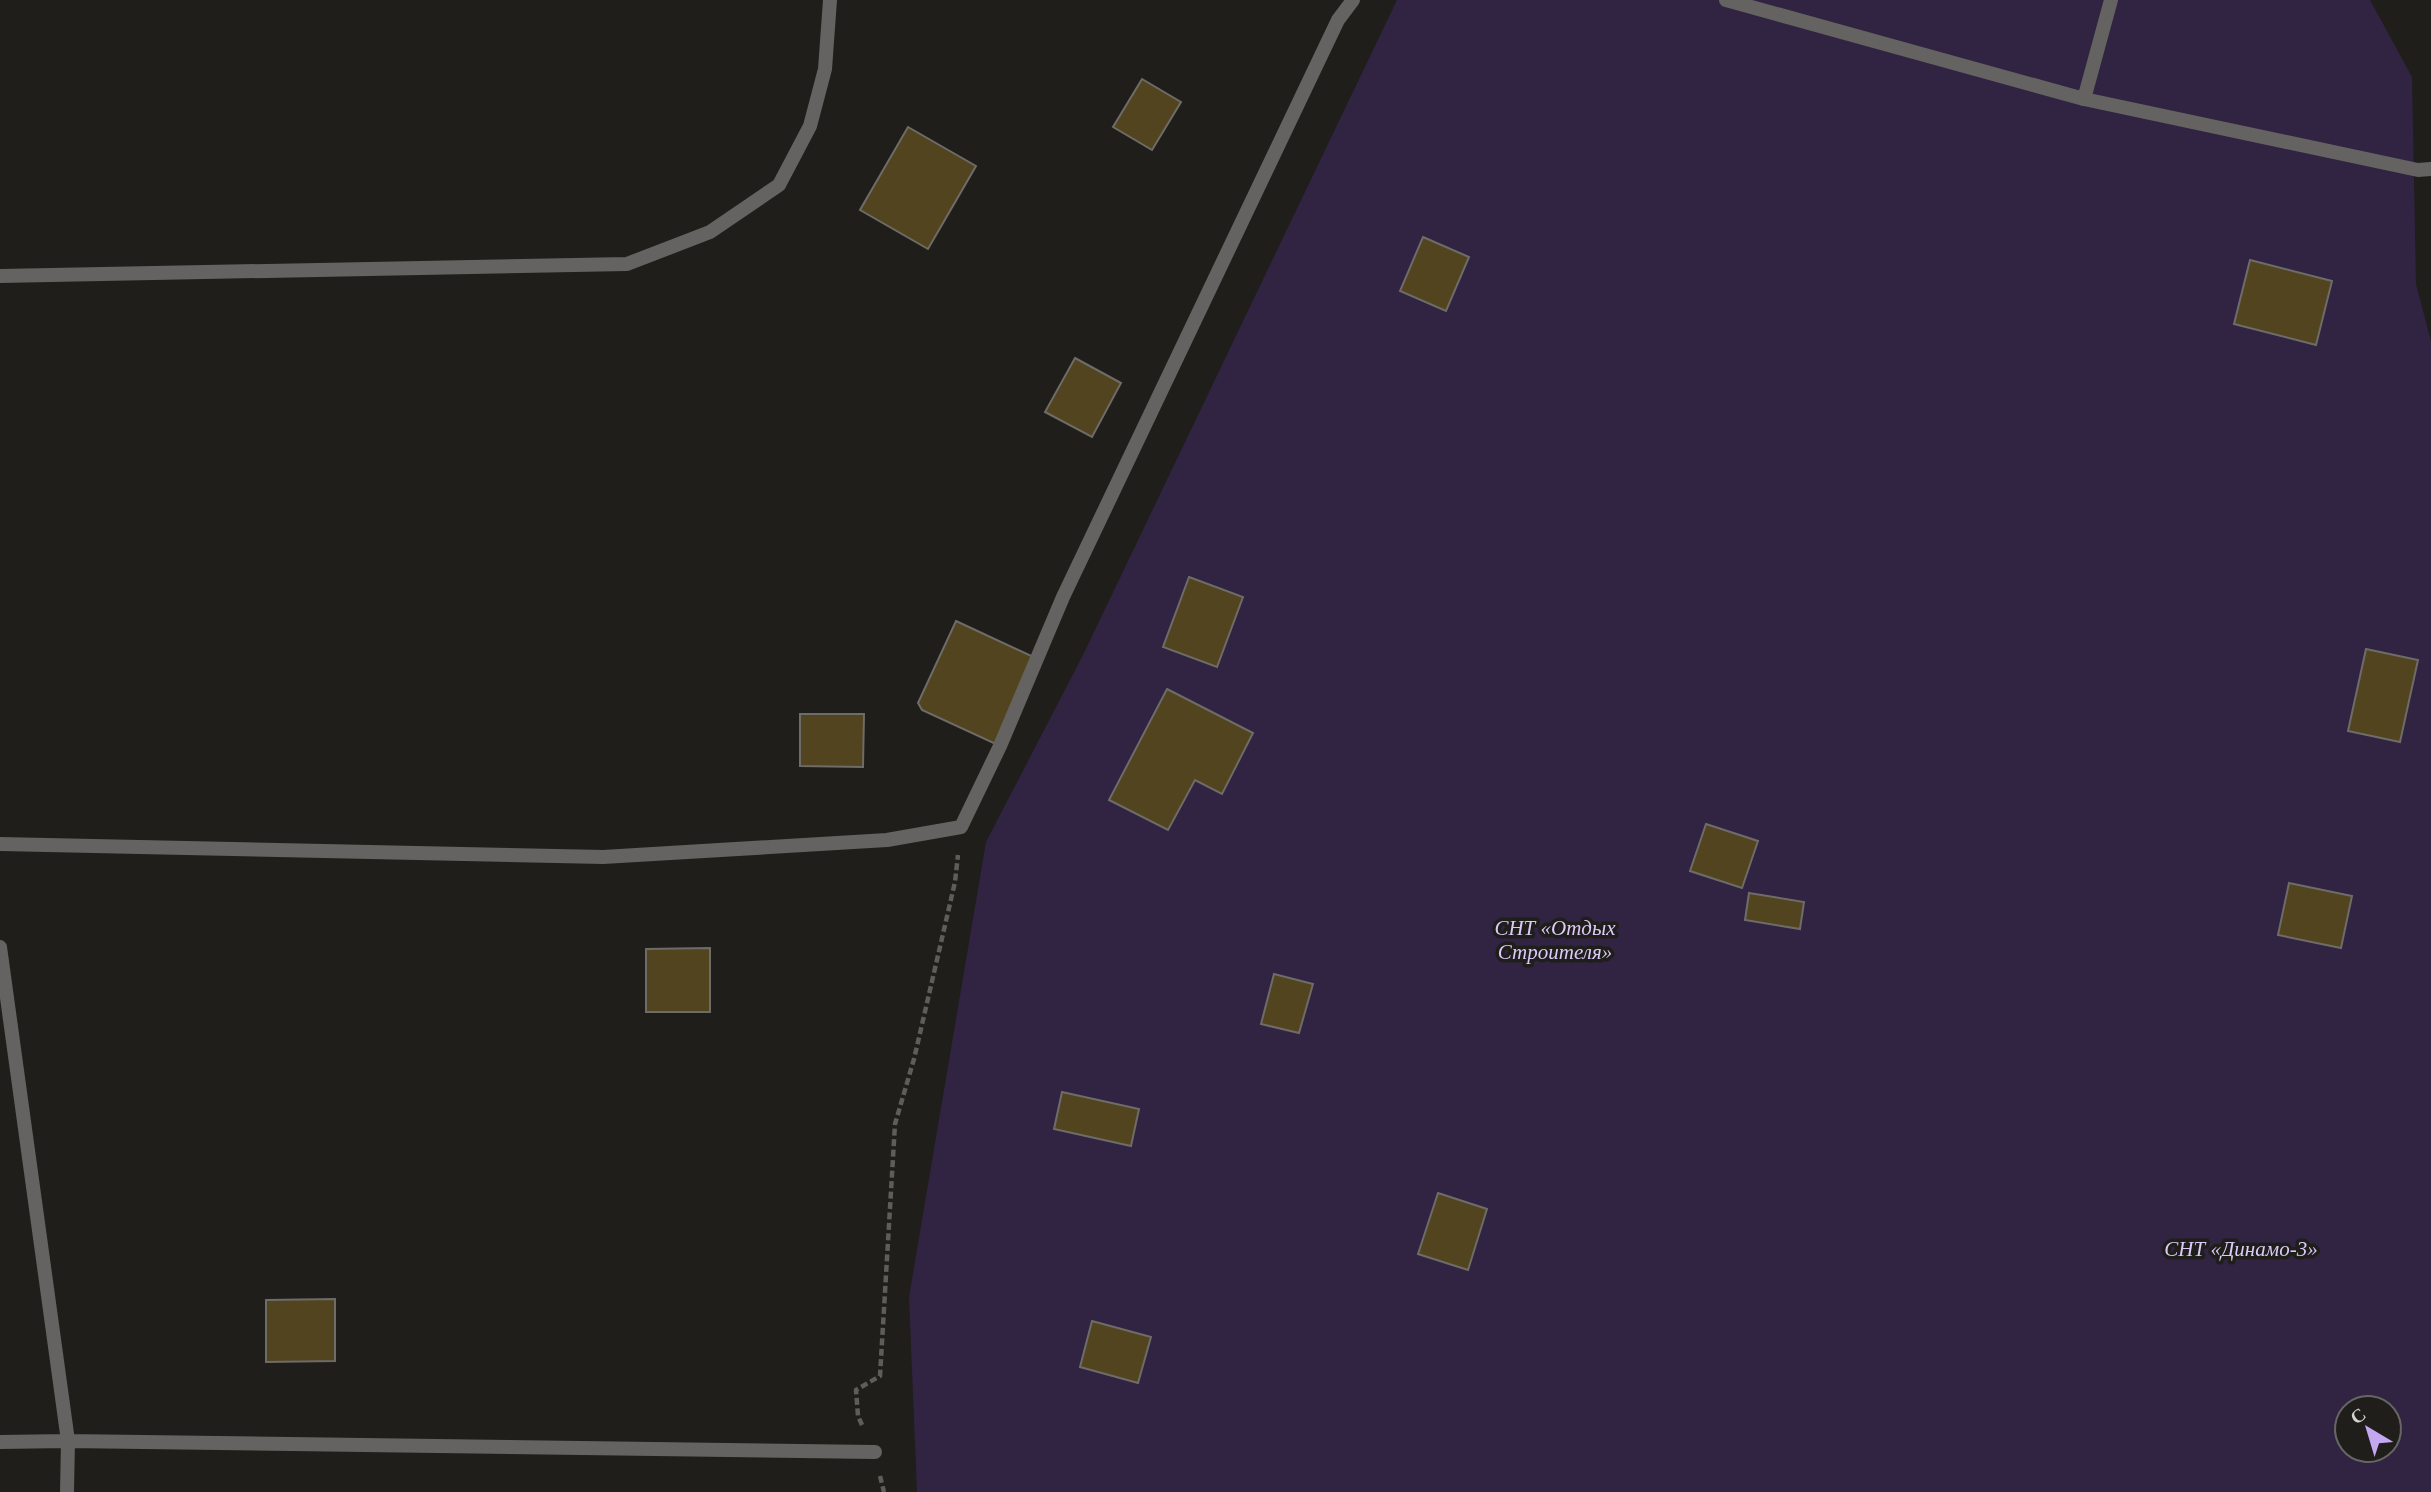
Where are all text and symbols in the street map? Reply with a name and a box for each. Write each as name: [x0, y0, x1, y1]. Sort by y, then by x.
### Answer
park label: СНТ «Отдых Строителя»: [1494, 916, 1616, 964]
park label: СНТ «Динамо-3»: [2164, 1237, 2318, 1261]
north arrow: [2333, 1394, 2403, 1464]
text: С: [2346, 1403, 2370, 1428]

